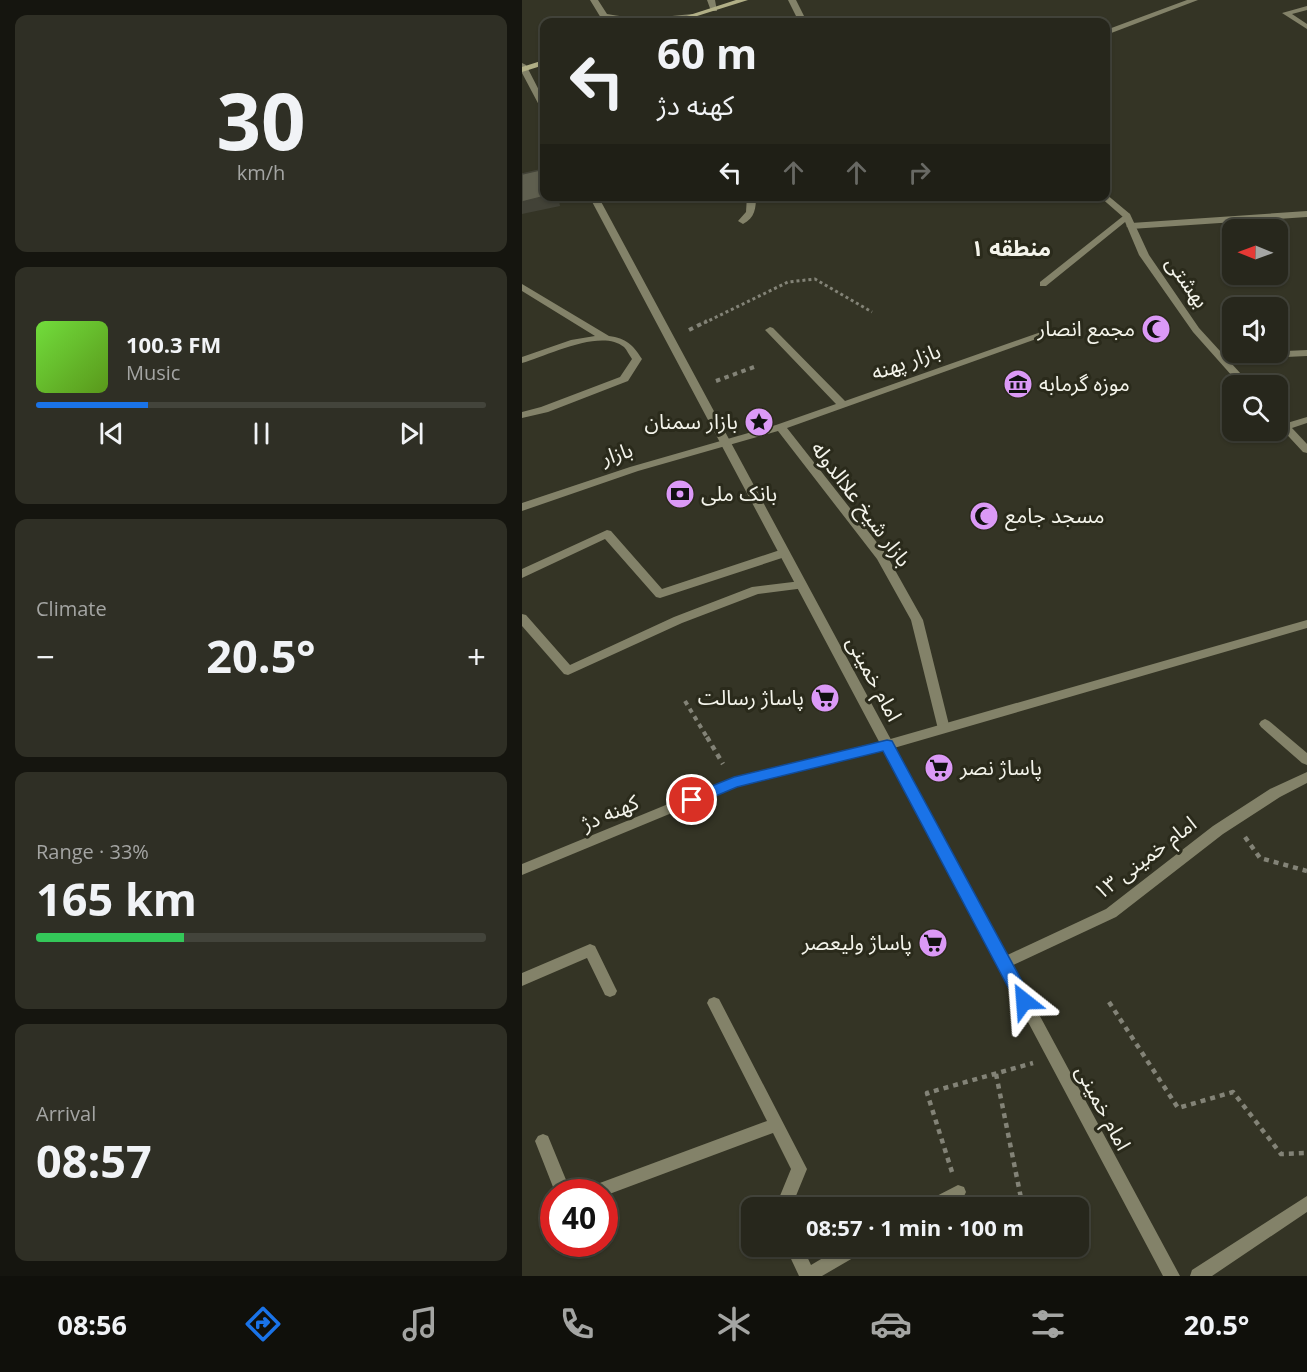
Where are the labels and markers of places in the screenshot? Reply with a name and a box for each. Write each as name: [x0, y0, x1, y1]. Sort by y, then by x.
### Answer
mosque icon: مجمع انصار: [1140, 313, 1172, 345]
place label: مجمع انصار: [1036, 314, 1135, 344]
museum icon: موزه گرمابه: [1002, 368, 1034, 400]
place label: موزه گرمابه: [1039, 369, 1130, 397]
place icon: بازار سمنان: [743, 406, 775, 438]
place label: بازار سمنان: [645, 407, 738, 435]
bank icon: بانک ملی: [664, 478, 696, 510]
place label: بانک ملی: [701, 479, 777, 507]
mosque icon: مسجد جامع: [968, 500, 1000, 532]
place label: مسجد جامع: [1005, 501, 1105, 531]
supermarket icon: پاساژ رسالت: [809, 682, 841, 714]
place label: پاساژ رسالت: [698, 683, 804, 711]
supermarket icon: پاساژ نصر: [923, 752, 955, 784]
place label: پاساژ نصر: [959, 753, 1042, 781]
pin: [666, 774, 717, 825]
supermarket icon: پاساژ ولیعصر: [917, 927, 949, 959]
place label: پاساژ ولیعصر: [801, 928, 912, 956]

